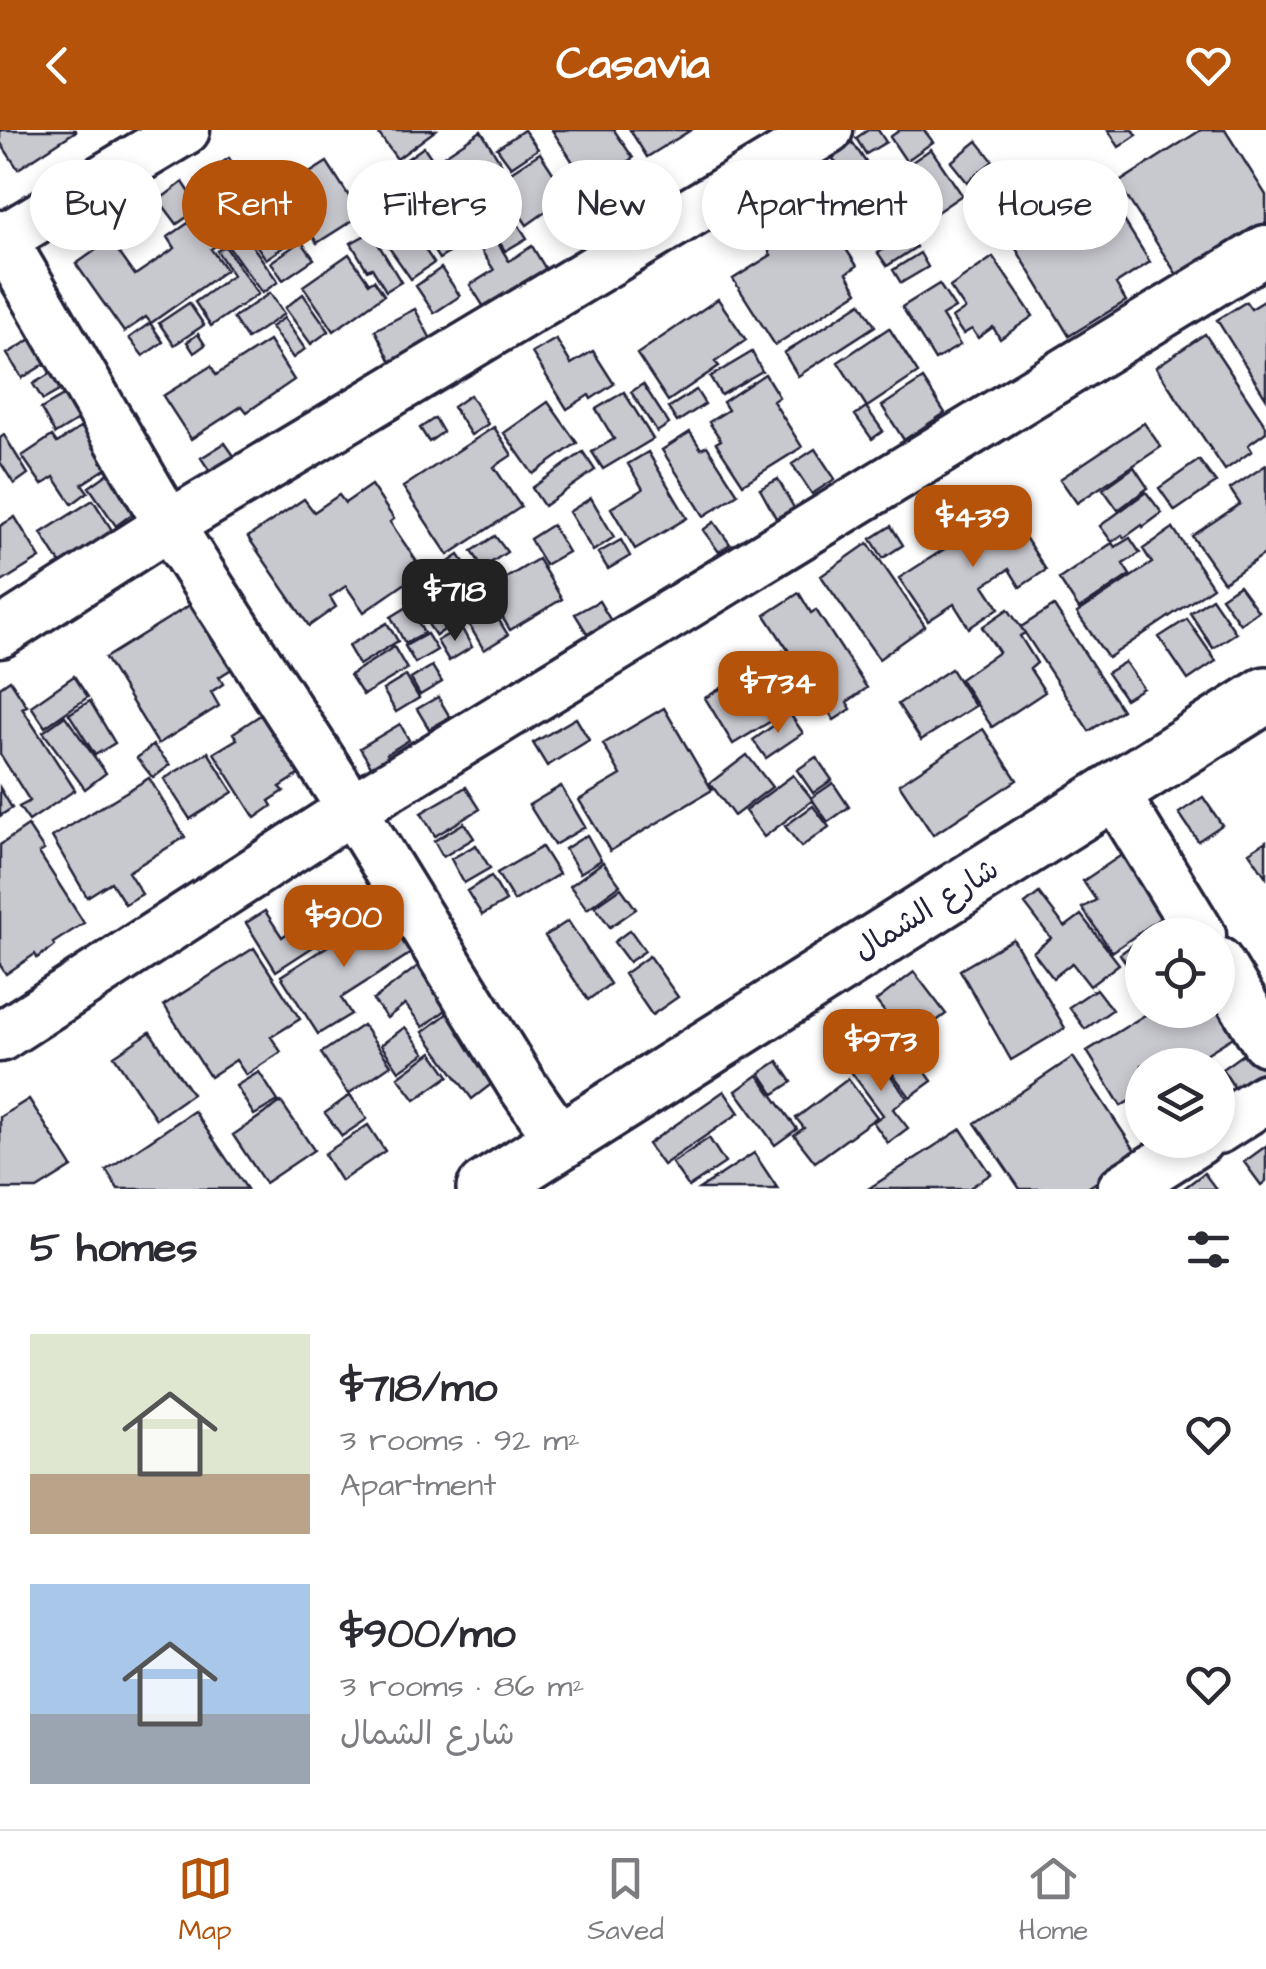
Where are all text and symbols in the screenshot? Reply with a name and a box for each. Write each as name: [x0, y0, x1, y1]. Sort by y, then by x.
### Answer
text: Casavia: [556, 34, 710, 96]
icon: back: [30, 38, 85, 93]
icon: heart: [1181, 38, 1236, 93]
chip: Buy: [30, 160, 162, 250]
chip: Rent: [182, 160, 327, 250]
chip: Filters: [347, 160, 522, 250]
chip: New: [542, 160, 682, 250]
chip: Apartment: [702, 160, 943, 250]
chip: House: [963, 160, 1128, 250]
pin: $439: [914, 485, 1032, 570]
text: $439: [936, 495, 1010, 540]
pin: $718: [396, 559, 514, 644]
text: $718: [424, 569, 486, 614]
pin: $734: [719, 651, 837, 736]
text: $734: [740, 661, 816, 706]
street label: شارع الشمال: [846, 849, 1007, 971]
pin: $900: [285, 885, 403, 970]
text: $900: [306, 895, 382, 940]
map controls: [1125, 918, 1235, 1158]
button: locate: [1125, 918, 1235, 1028]
pin: $973: [822, 1009, 940, 1094]
text: $973: [845, 1019, 917, 1064]
button: layers: [1125, 1048, 1235, 1158]
text: 5 homes: [30, 1220, 197, 1278]
icon: filters: [1181, 1222, 1236, 1277]
text: $718/mo: [340, 1360, 497, 1418]
icon: home: [110, 1374, 230, 1494]
icon: heart: [1181, 1407, 1236, 1462]
text: 3 rooms · 92 m²: [340, 1418, 580, 1463]
text: Apartment: [340, 1463, 496, 1508]
text: $900/mo: [340, 1606, 516, 1664]
icon: home: [110, 1624, 230, 1744]
icon: heart: [1181, 1657, 1236, 1712]
text: 3 rooms · 86 m²: [340, 1664, 584, 1709]
text: شارع الشمال: [340, 1712, 515, 1757]
tab: Map: [178, 1851, 233, 1950]
tab: Saved: [588, 1851, 664, 1950]
tab: Home: [1019, 1851, 1088, 1950]

